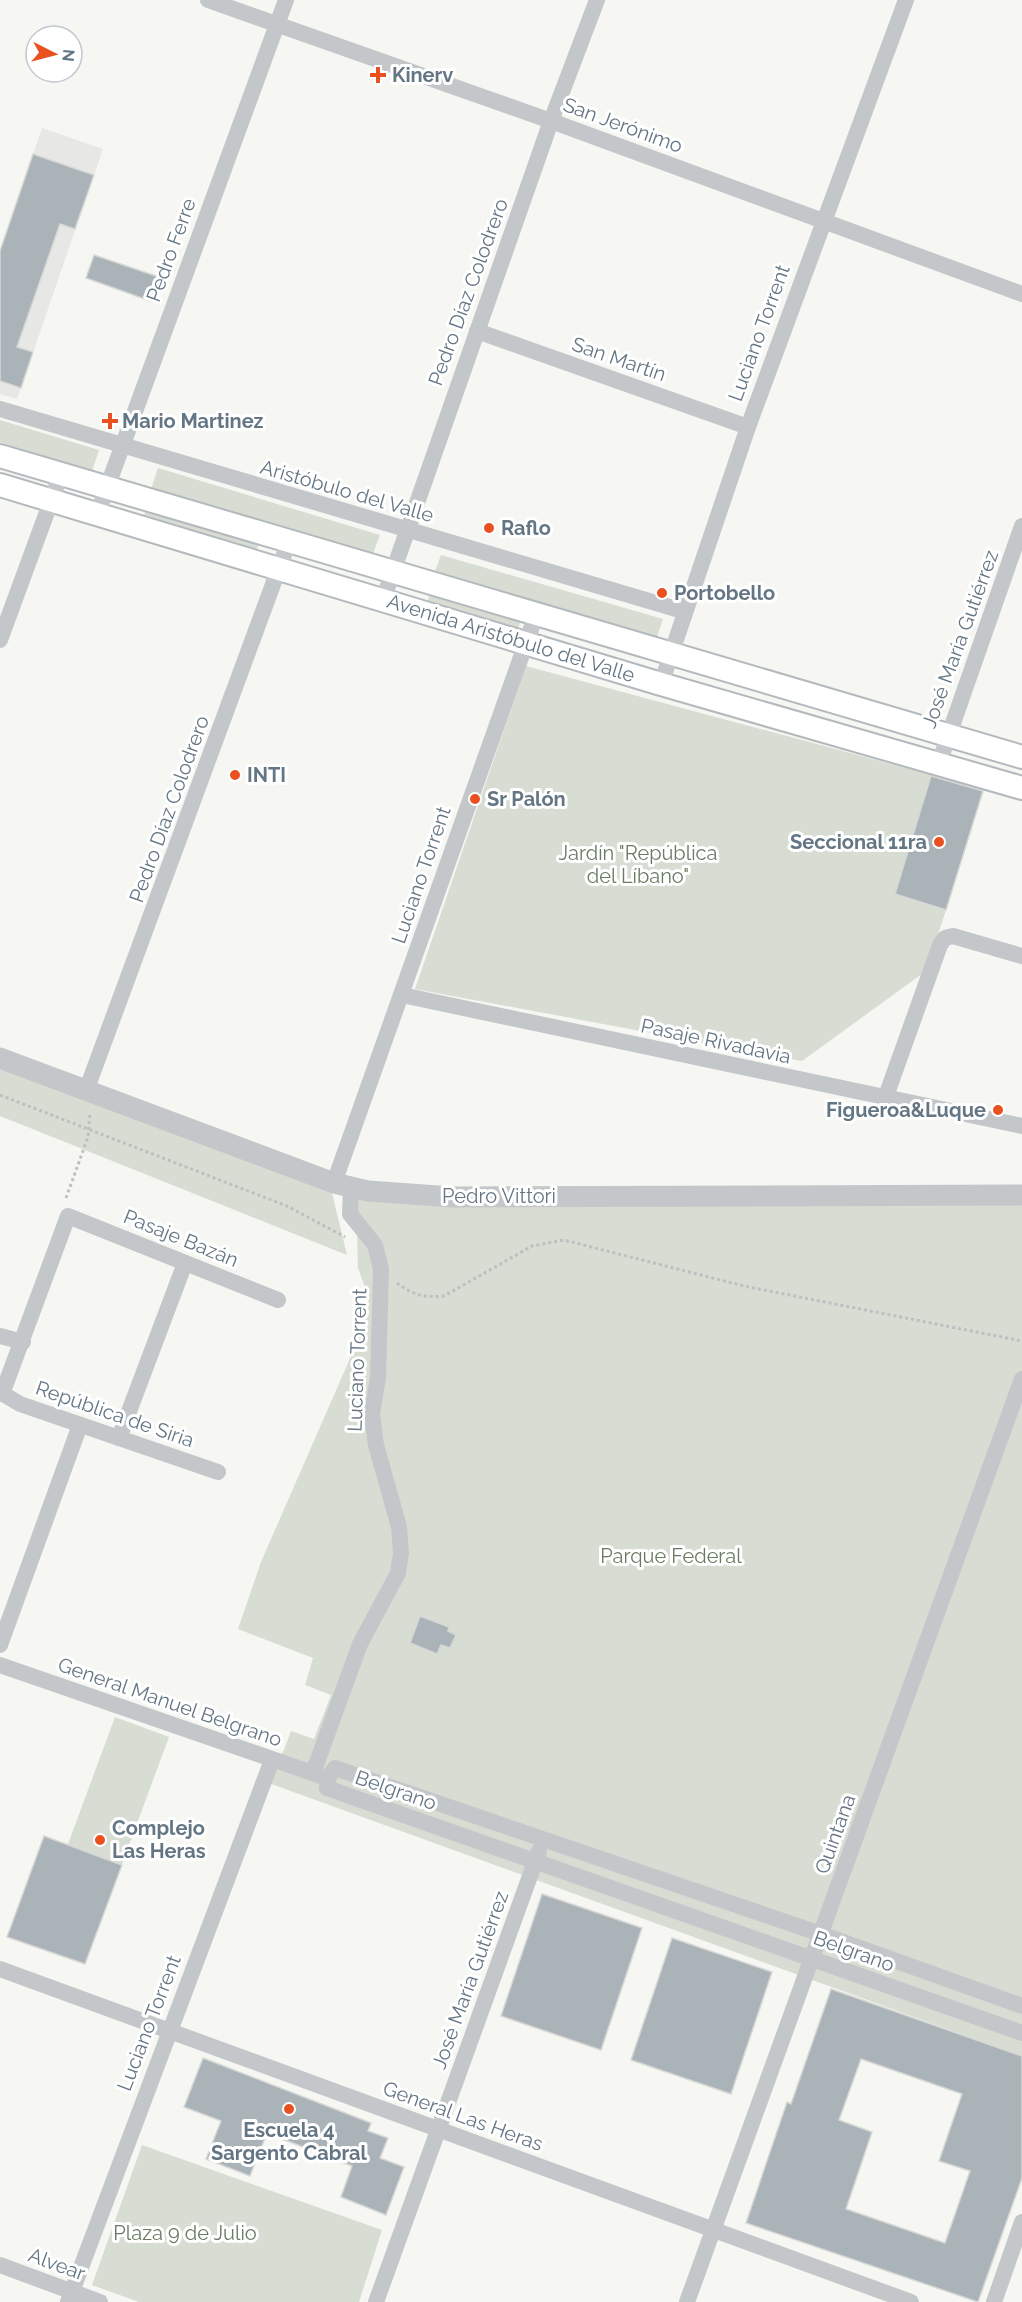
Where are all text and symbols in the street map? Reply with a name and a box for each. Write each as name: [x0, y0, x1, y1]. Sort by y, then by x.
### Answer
north arrow: [24, 24, 84, 84]
text: N: [58, 48, 79, 63]
place label: Kinerv: [392, 63, 453, 87]
marker: Kinerv: [369, 66, 387, 84]
street label: San Jerónimo: [560, 92, 686, 158]
street label: Pedro Ferre: [141, 195, 201, 305]
street label: Pedro Díaz Colodrero: [423, 195, 513, 389]
street label: Luciano Torrent: [723, 261, 795, 404]
street label: San Martín: [569, 332, 669, 386]
place label: Mario Martinez: [122, 409, 264, 433]
marker: Mario Martinez: [103, 414, 117, 428]
street label: Aristóbulo del Valle: [258, 455, 437, 527]
place label: Raflo: [501, 516, 551, 540]
marker: Raflo: [482, 521, 496, 535]
street label: José María Gutiérrez: [917, 547, 1003, 731]
place label: Portobello: [674, 581, 775, 605]
marker: Portobello: [655, 586, 669, 600]
street label: Avenida Aristóbulo del Valle: [384, 589, 638, 687]
street label: Pedro Díaz Colodrero: [124, 712, 214, 906]
place label: INTI: [247, 763, 286, 787]
marker: INTI: [228, 768, 242, 782]
place label: Sr Palón: [487, 787, 566, 811]
marker: Sr Palón: [468, 792, 482, 806]
street label: Luciano Torrent: [386, 803, 456, 947]
place label: Seccional 11ra: [790, 830, 927, 854]
marker: Seccional 11ra: [932, 835, 946, 849]
park label: Jardín "República del Líbano": [559, 841, 717, 888]
street label: Pasaje Rivadavia: [639, 1013, 793, 1069]
place label: Figueroa&Luque: [826, 1098, 986, 1122]
marker: Figueroa&Luque: [991, 1103, 1005, 1117]
street label: Pedro Vittori: [442, 1184, 556, 1208]
street label: Pasaje Bazán: [120, 1204, 242, 1272]
street label: Luciano Torrent: [343, 1288, 372, 1432]
street label: República de Siria: [33, 1376, 197, 1452]
park label: Parque Federal: [600, 1544, 742, 1568]
street label: General Manuel Belgrano: [55, 1652, 285, 1752]
street label: Belgrano: [352, 1765, 440, 1815]
street label: Quintana: [810, 1791, 860, 1877]
place label: Complejo Las Heras: [112, 1816, 206, 1863]
marker: Complejo Las Heras: [93, 1833, 107, 1847]
street label: José María Gutiérrez: [427, 1888, 513, 2072]
street label: Belgrano: [810, 1925, 898, 1977]
street label: Luciano Torrent: [112, 1951, 186, 2094]
street label: General Las Heras: [380, 2076, 546, 2156]
marker: Escuela 4 Sargento Cabral: [282, 2102, 296, 2116]
place label: Escuela 4 Sargento Cabral: [211, 2118, 368, 2165]
park label: Plaza 9 de Julio: [113, 2221, 257, 2245]
street label: Alvear: [25, 2243, 89, 2285]

